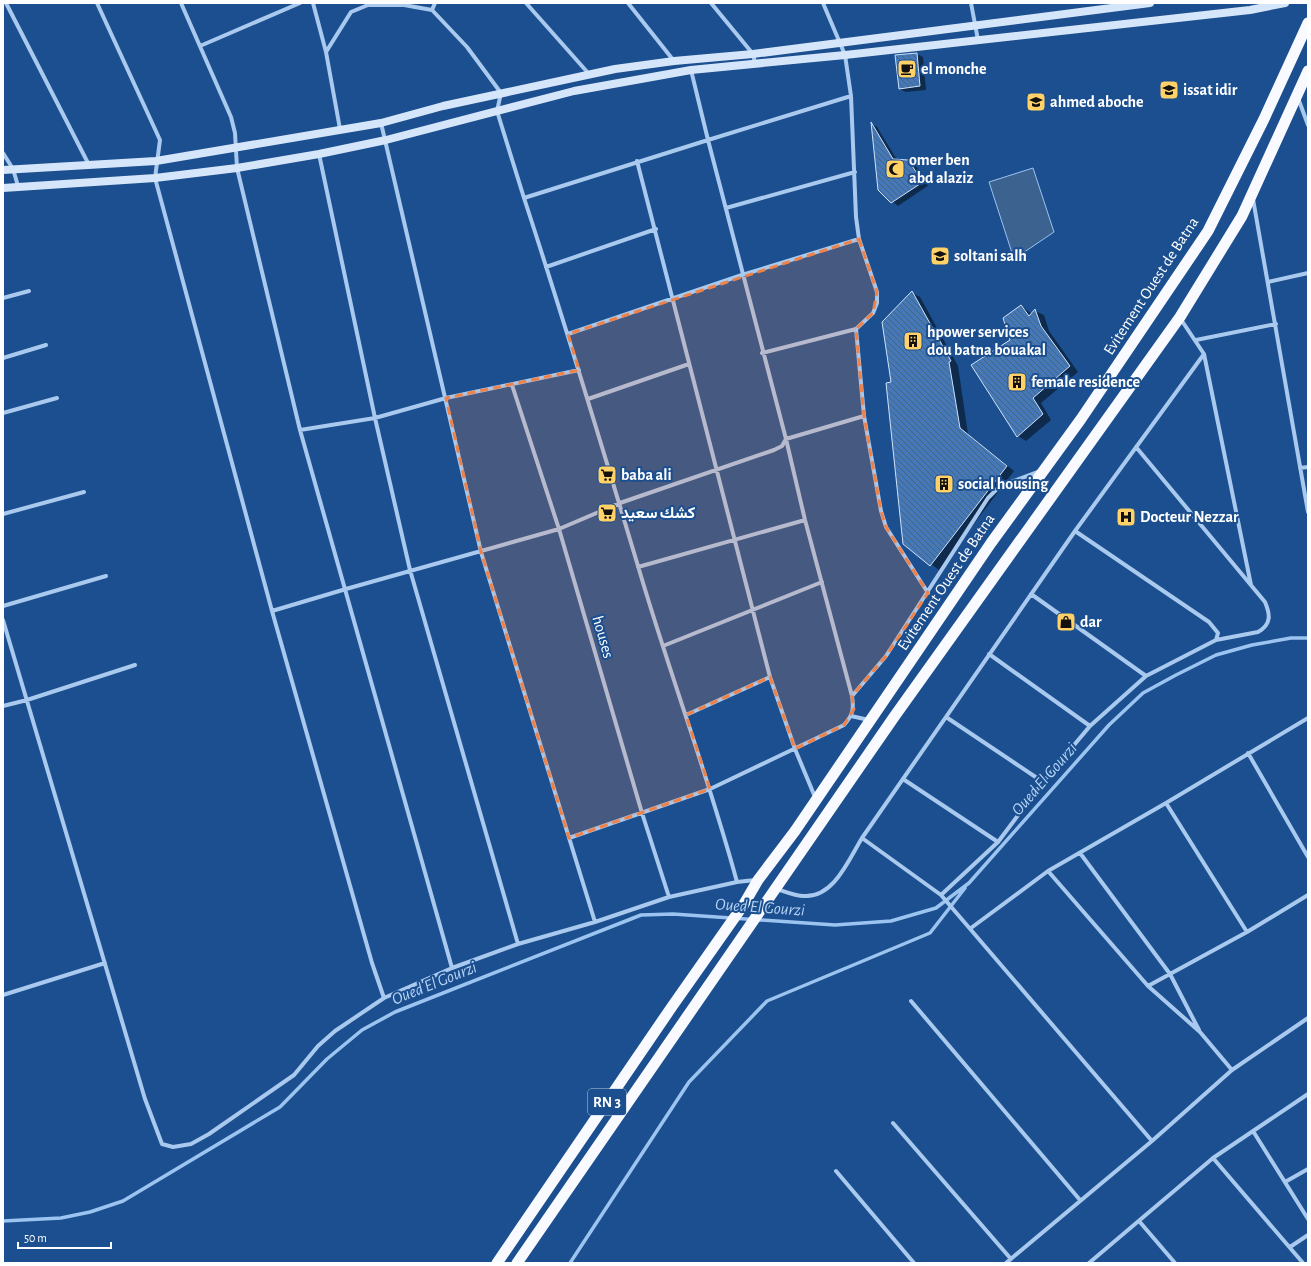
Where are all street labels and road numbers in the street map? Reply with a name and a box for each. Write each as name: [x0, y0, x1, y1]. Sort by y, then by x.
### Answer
street label: Evitement Ouest de Batna: [1101, 214, 1201, 358]
street label: Evitement Ouest de Batna: [894, 511, 998, 653]
street label: houses: [589, 614, 617, 660]
road number: RN 3: [588, 1089, 626, 1115]

